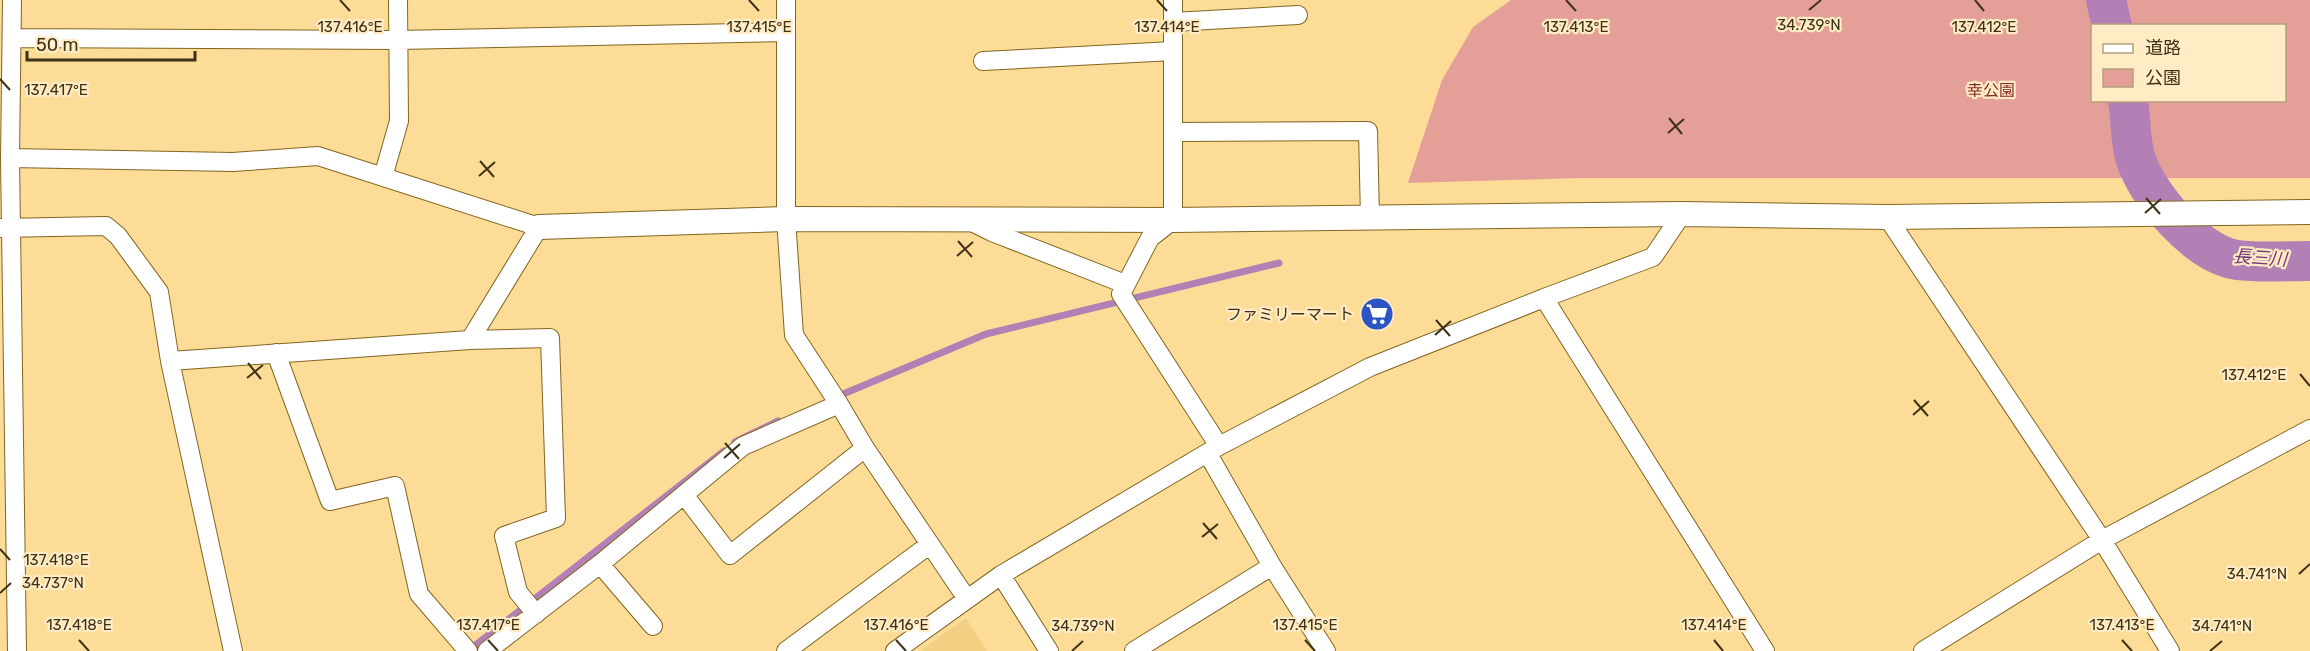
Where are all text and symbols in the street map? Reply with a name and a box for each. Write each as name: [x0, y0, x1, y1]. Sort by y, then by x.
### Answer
text: 34.739°N: [1777, 16, 1841, 34]
text: 137.416°E: [317, 18, 383, 36]
text: 137.415°E: [727, 18, 791, 36]
text: 137.414°E: [1134, 18, 1200, 36]
text: 137.413°E: [1543, 18, 1609, 36]
text: 137.412°E: [1952, 18, 2016, 36]
scale bar: [27, 24, 195, 62]
legend: [2091, 24, 2286, 102]
text: 50 m: [36, 34, 79, 56]
text: 道路: [2145, 37, 2181, 59]
text: 公園: [2145, 67, 2181, 89]
text: 137.417°E: [24, 81, 88, 99]
park label: 幸公園: [1967, 81, 2015, 100]
water label: 長三川: [2232, 245, 2290, 271]
supermarket icon: ファミリーマート: [1359, 296, 1395, 332]
place label: ファミリーマート: [1226, 305, 1354, 324]
text: 137.412°E: [2222, 366, 2286, 384]
text: 137.418°E: [23, 551, 89, 569]
text: 34.741°N: [2227, 565, 2287, 583]
text: 34.737°N: [22, 574, 84, 592]
text: 137.418°E: [46, 616, 112, 634]
text: 137.417°E: [456, 616, 520, 634]
text: 137.416°E: [863, 616, 929, 634]
text: 137.415°E: [1273, 616, 1337, 634]
text: 137.414°E: [1681, 616, 1747, 634]
text: 137.413°E: [2089, 616, 2155, 634]
text: 34.739°N: [1051, 617, 1115, 635]
text: 34.741°N: [2192, 617, 2252, 635]

